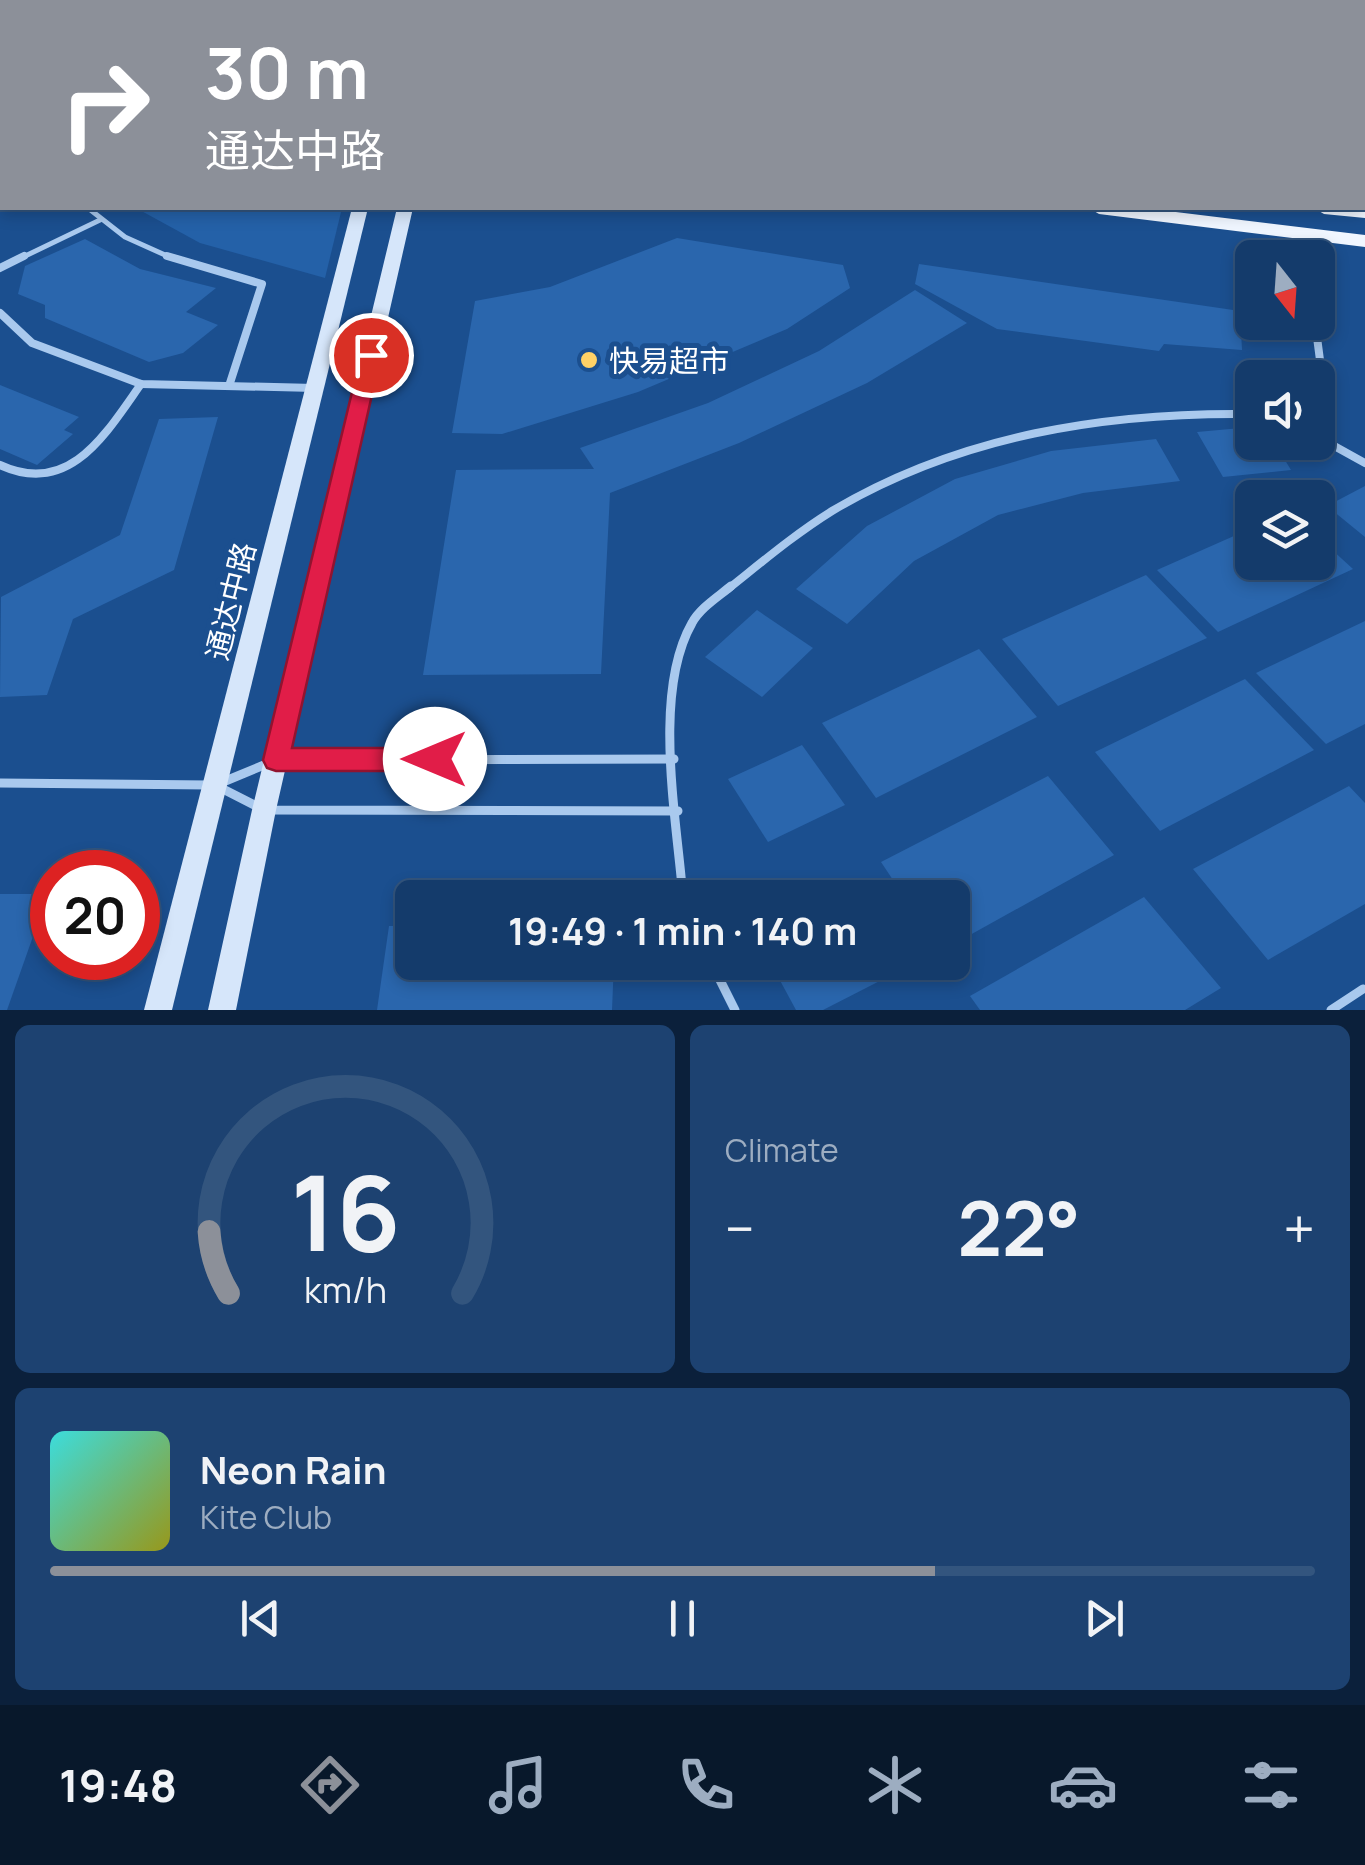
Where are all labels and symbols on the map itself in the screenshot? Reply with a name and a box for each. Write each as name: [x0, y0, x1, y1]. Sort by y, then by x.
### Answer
north arrow: [1235, 240, 1335, 340]
pin: [329, 313, 414, 398]
place label: 快易超市: [609, 340, 729, 381]
marker: 快易超市: [578, 349, 600, 371]
street label: 通达中路: [196, 538, 264, 664]
position arrow: [383, 707, 487, 811]
speed limit sign: 20: [30, 850, 160, 980]

